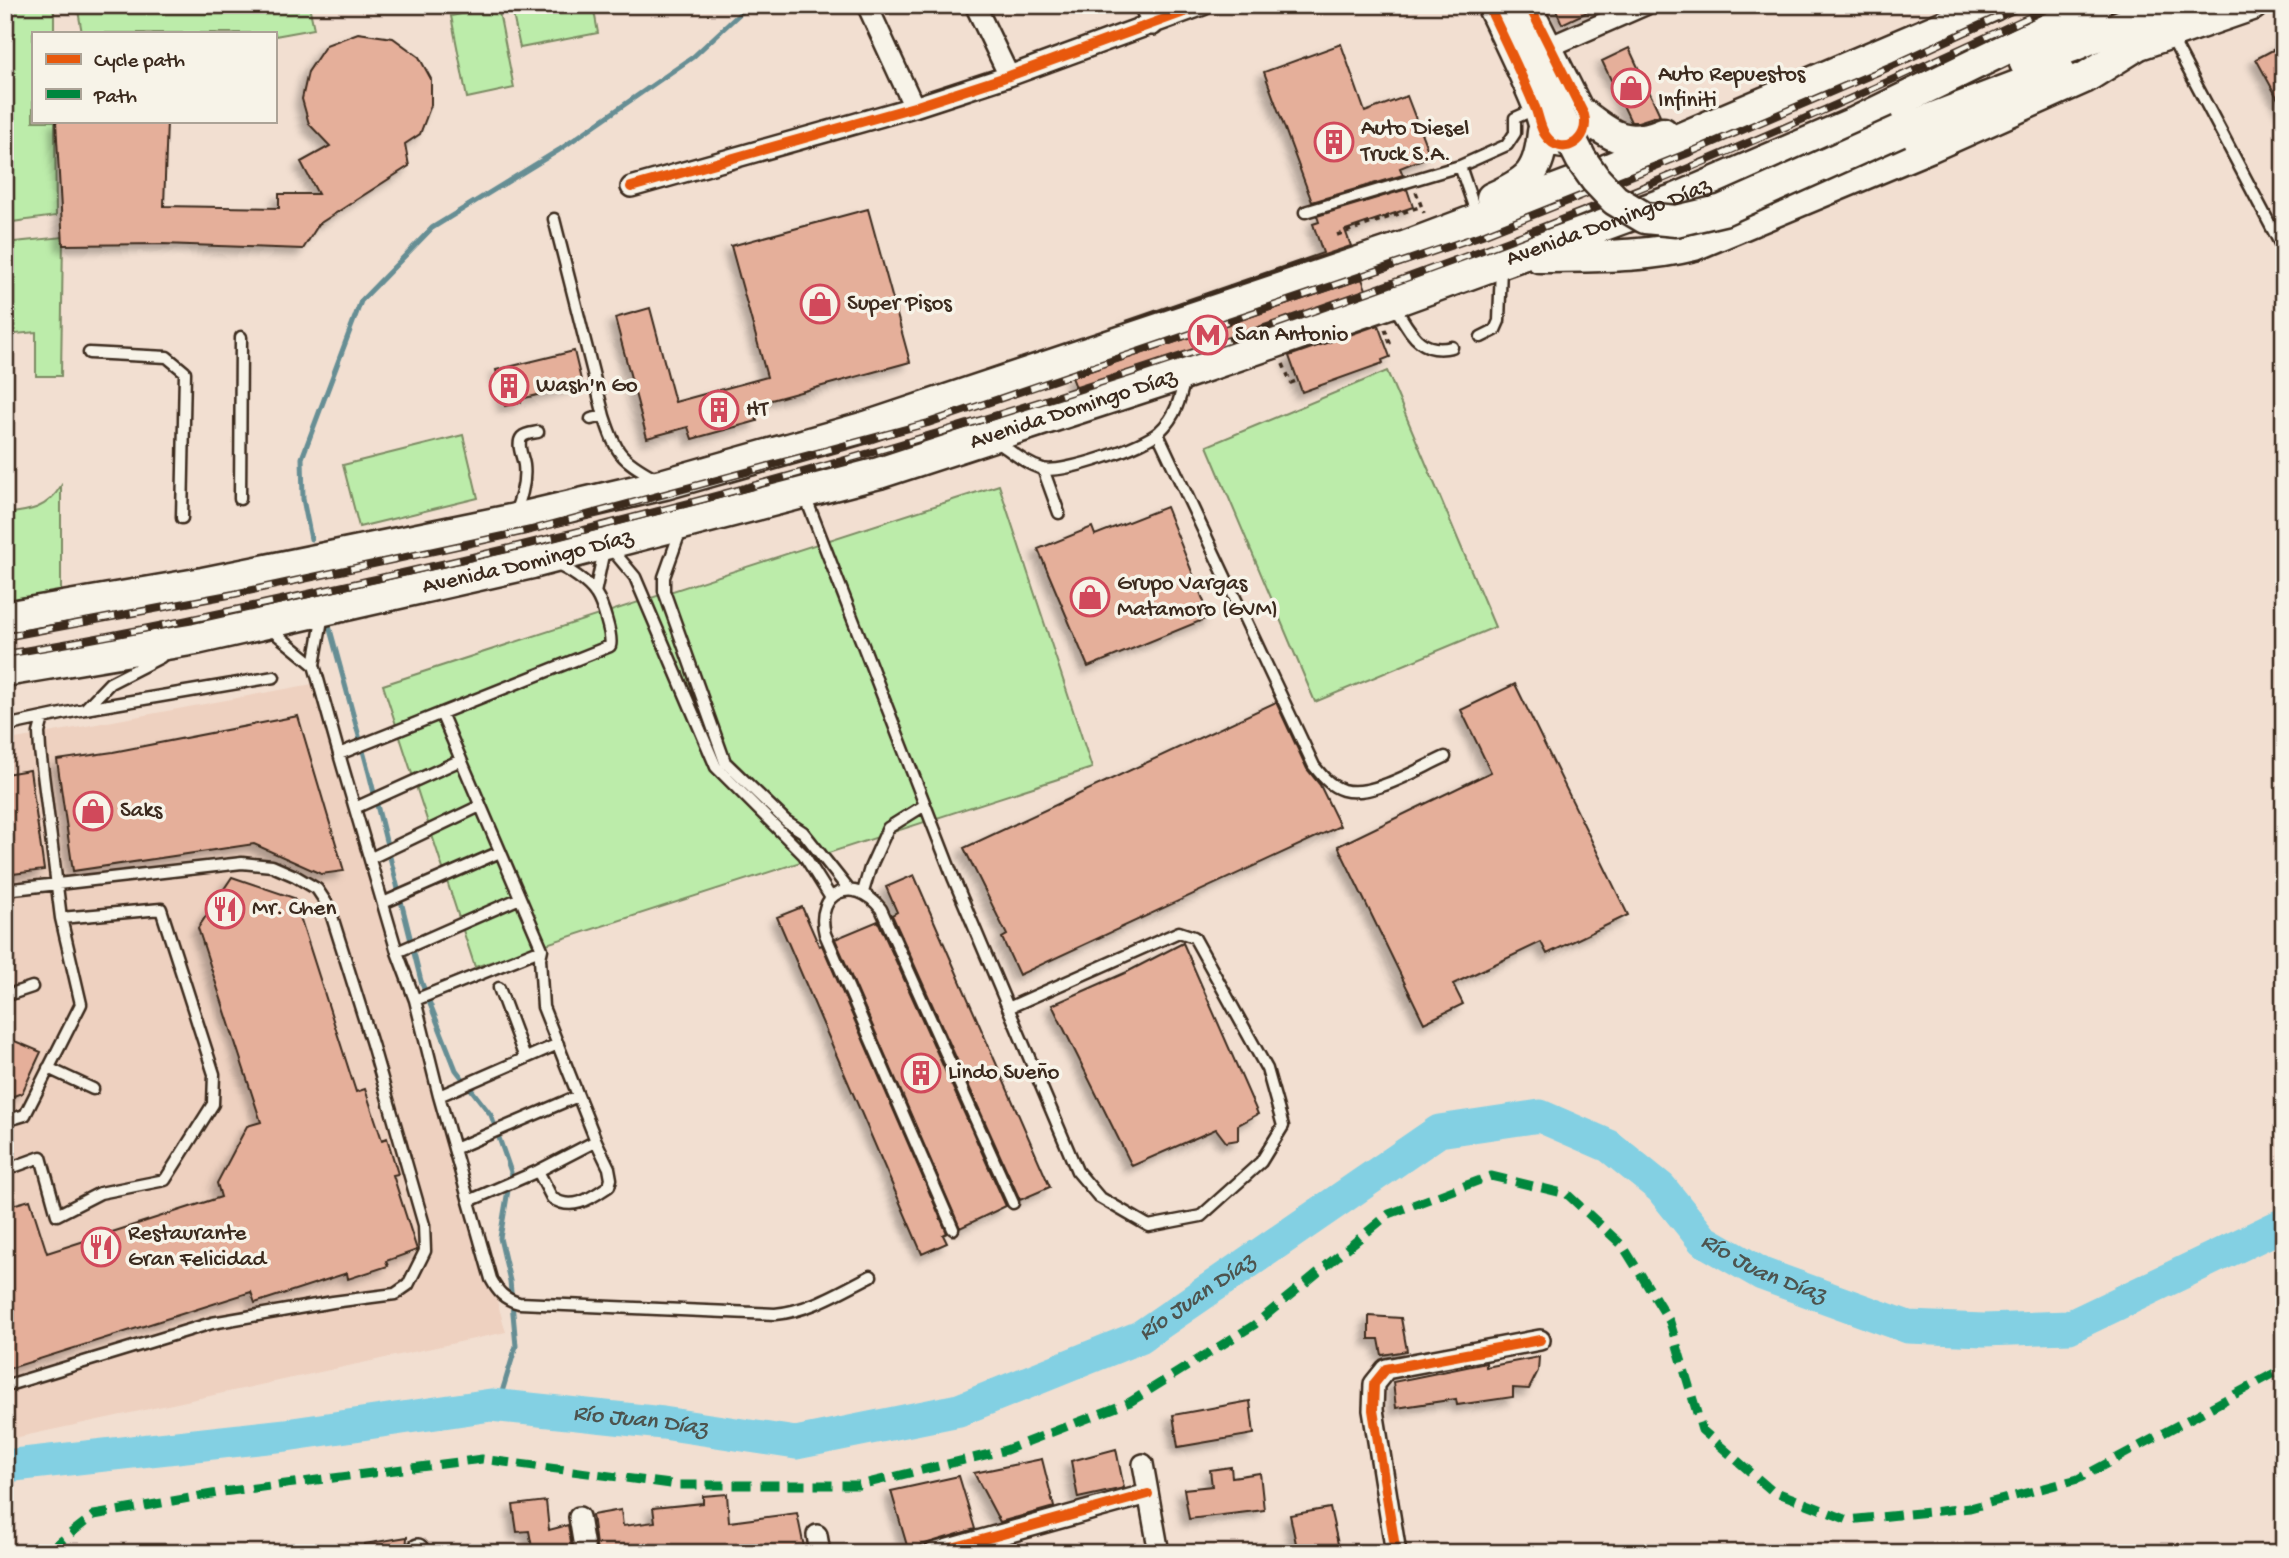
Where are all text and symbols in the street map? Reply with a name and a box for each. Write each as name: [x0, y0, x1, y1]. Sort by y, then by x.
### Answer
legend: [32, 32, 276, 122]
text: Cycle path: [94, 50, 185, 75]
place label: Auto Repuestos Infiniti: [1658, 62, 1806, 115]
shop icon: Auto Repuestos Infiniti: [1610, 67, 1652, 109]
text: Path: [93, 86, 137, 111]
place label: Auto Diesel Truck S.A.: [1359, 116, 1469, 169]
building icon: Auto Diesel Truck S.A.: [1313, 121, 1355, 163]
street label: Avenida Domingo Díaz: [1503, 172, 1716, 273]
shop icon: Super Pisos: [799, 283, 841, 325]
place label: Super Pisos: [847, 291, 952, 318]
metro station icon: San Antonio: [1187, 314, 1229, 356]
place label: San Antonio: [1235, 322, 1349, 349]
street label: Avenida Domingo Díaz: [966, 363, 1181, 456]
building icon: Wash'n Go: [488, 365, 530, 407]
place label: Wash'n Go: [536, 373, 638, 400]
building icon: HT: [698, 389, 740, 431]
place label: HT: [746, 397, 769, 424]
street label: Avenida Domingo Díaz: [420, 524, 637, 601]
place label: Grupo Vargas Matamoro (GVM): [1117, 571, 1278, 624]
shop icon: Grupo Vargas Matamoro (GVM): [1069, 576, 1111, 618]
shop icon: Saks: [72, 790, 114, 832]
place label: Saks: [120, 798, 163, 825]
restaurant icon: Mr. Chen: [204, 888, 246, 930]
place label: Mr. Chen: [252, 896, 336, 923]
building icon: Lindo Sueño: [900, 1052, 942, 1094]
place label: Lindo Sueño: [948, 1060, 1059, 1087]
place label: Restaurante Gran Felicidad: [128, 1221, 268, 1274]
restaurant icon: Restaurante Gran Felicidad: [80, 1226, 122, 1268]
water label: Río Juan Díaz: [1695, 1227, 1831, 1311]
water label: Río Juan Díaz: [1133, 1247, 1262, 1348]
water label: Río Juan Díaz: [572, 1399, 711, 1444]

